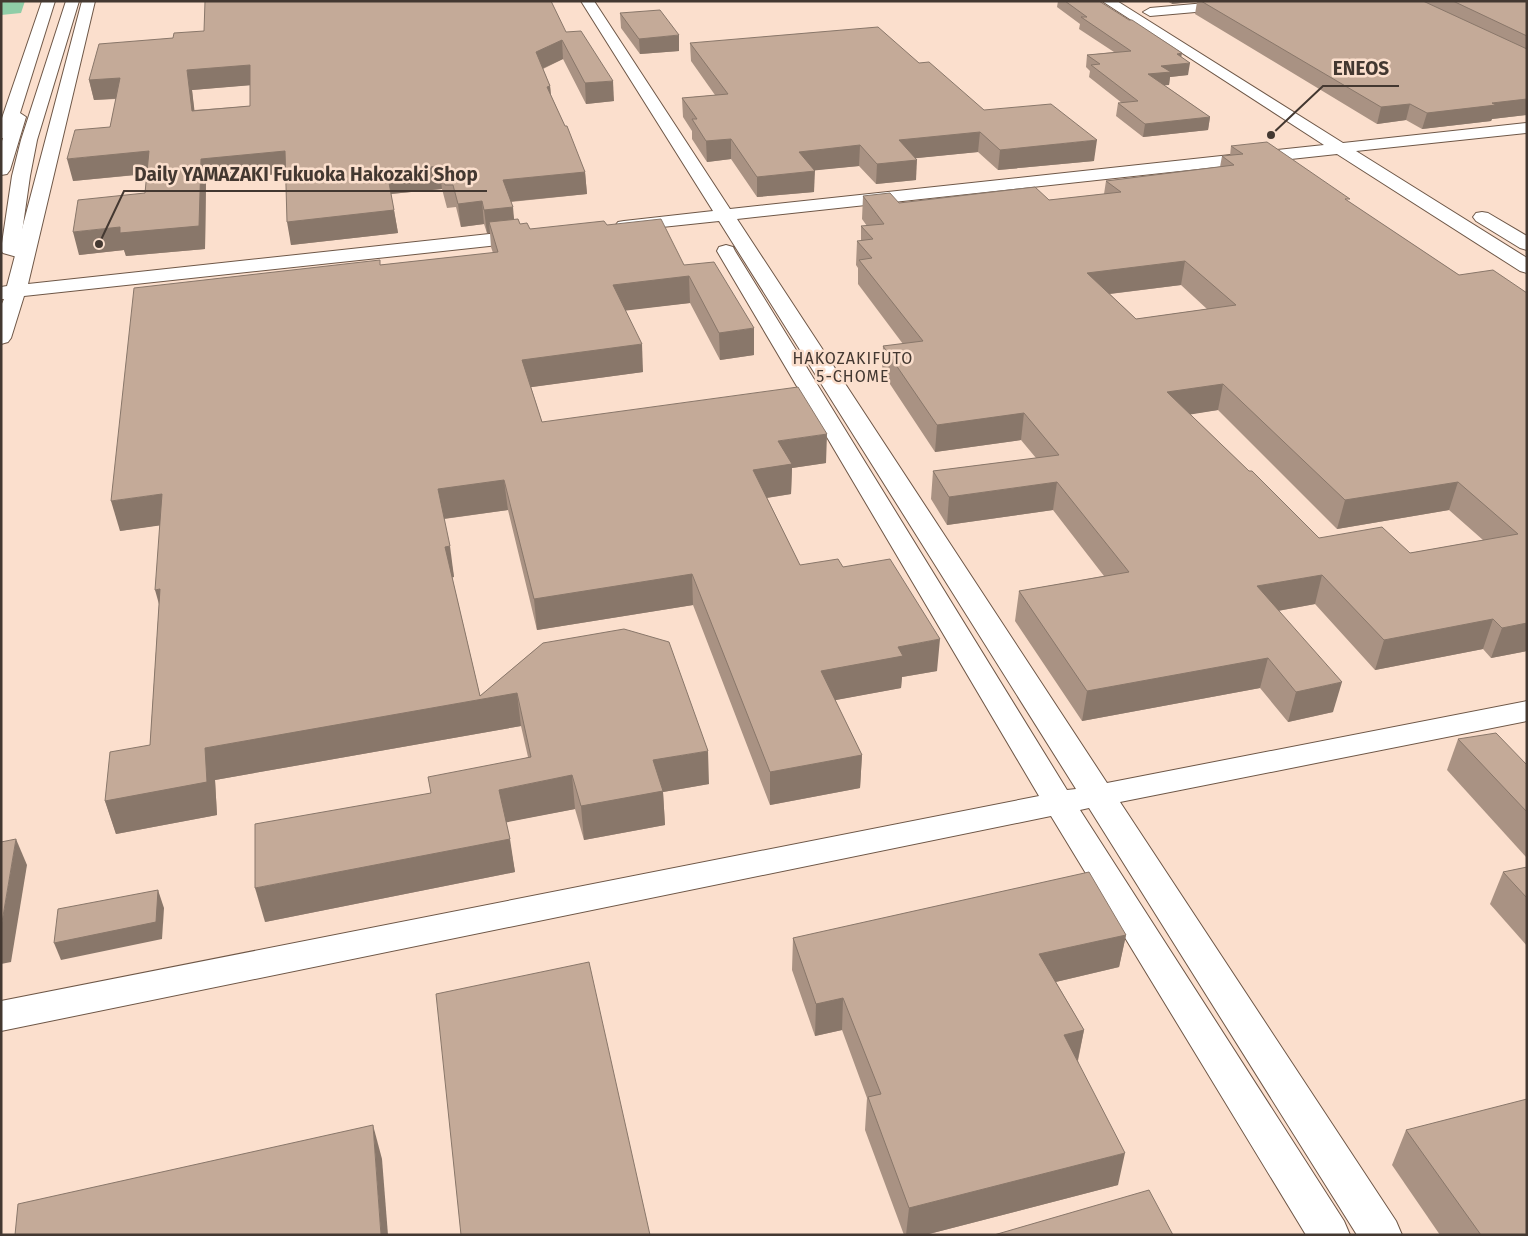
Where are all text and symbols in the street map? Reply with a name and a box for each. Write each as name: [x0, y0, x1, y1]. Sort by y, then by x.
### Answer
callout: ENEOS: [1323, 52, 1399, 86]
text: ENEOS: [1333, 57, 1389, 80]
callout: Daily YAMAZAKI Fukuoka Hakozaki Shop: [124, 157, 487, 191]
text: Daily YAMAZAKI Fukuoka Hakozaki Shop: [134, 163, 478, 186]
district label: HAKOZAKIFUTO 5-CHOME: [793, 349, 913, 386]

